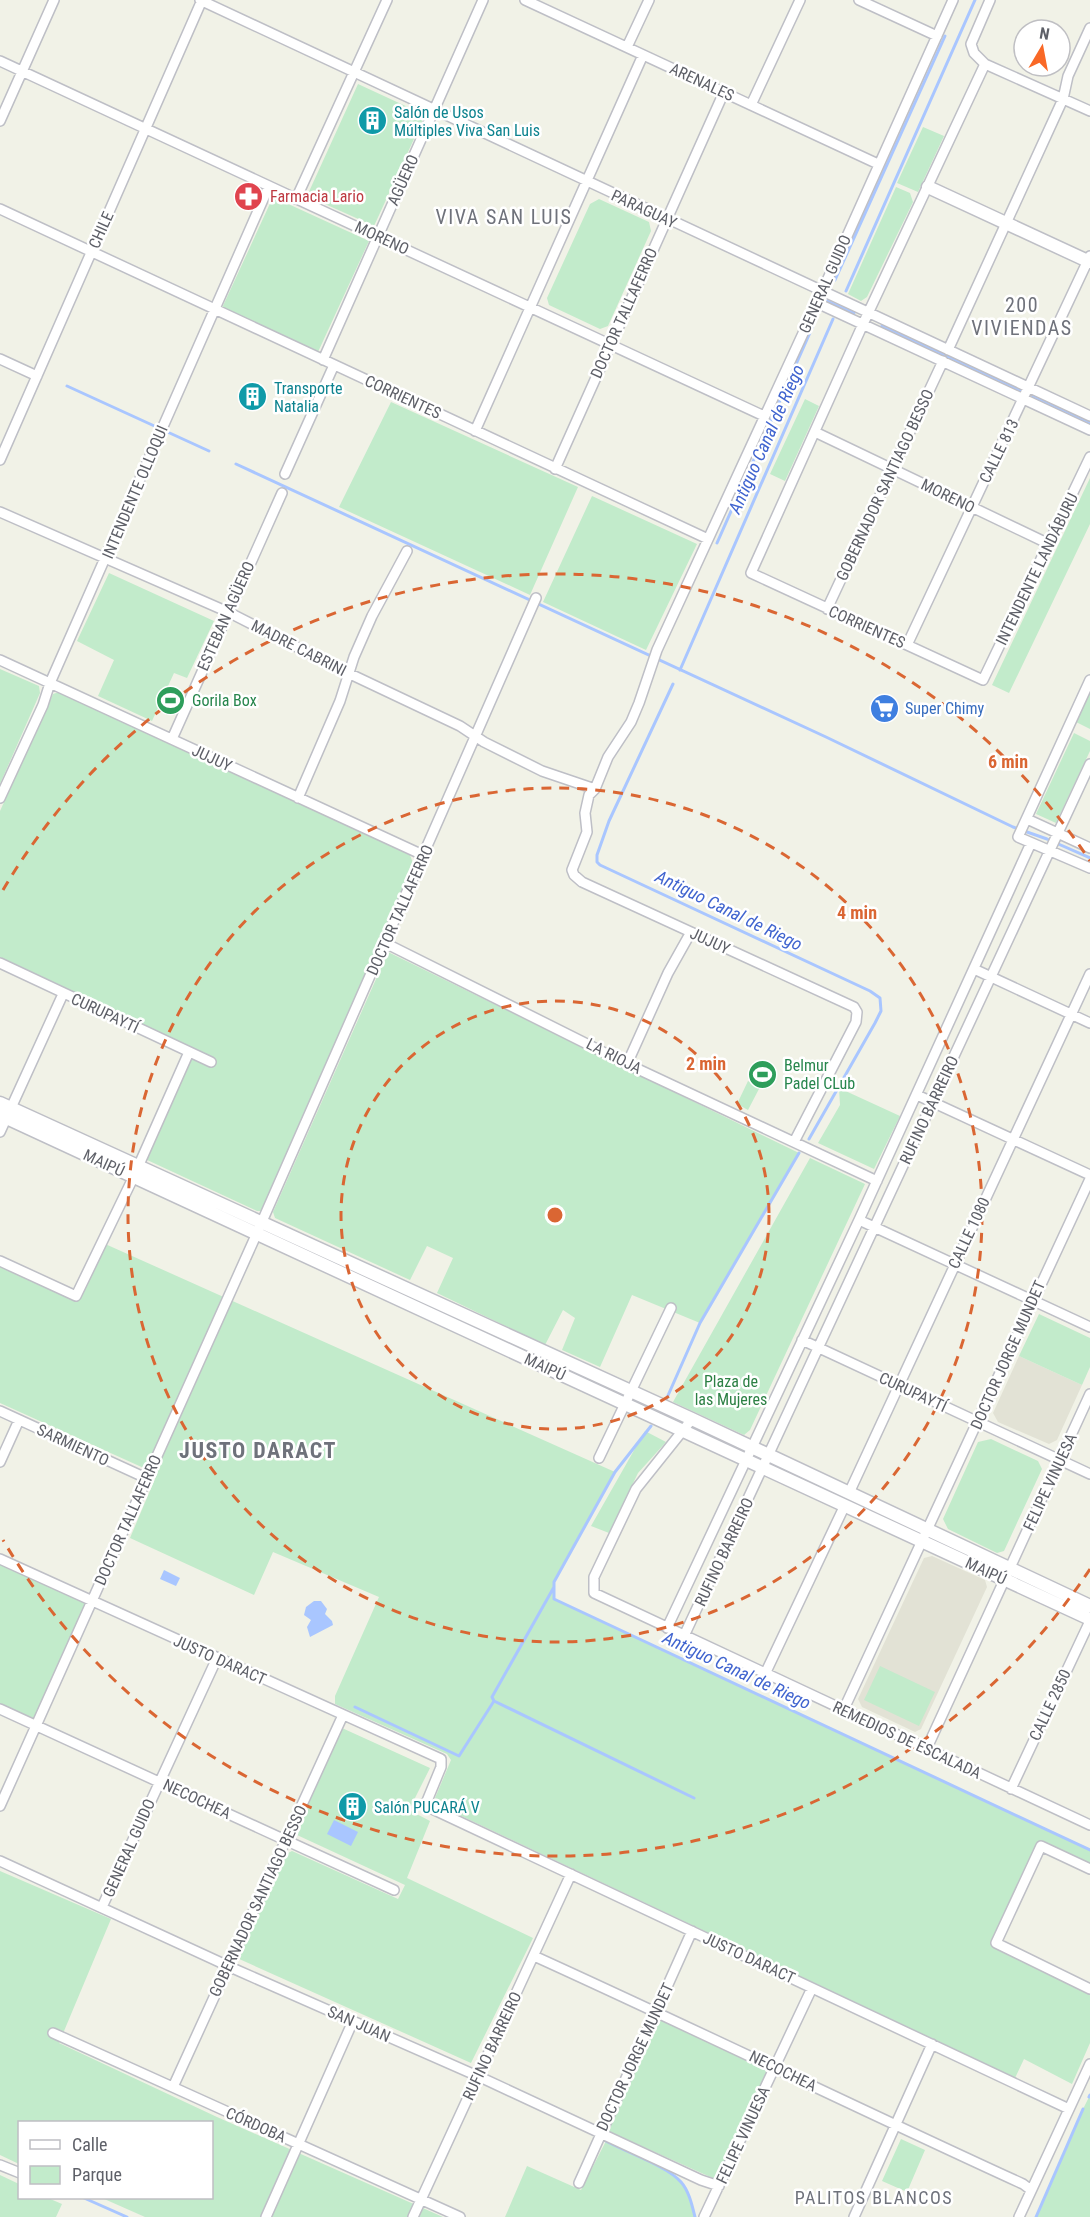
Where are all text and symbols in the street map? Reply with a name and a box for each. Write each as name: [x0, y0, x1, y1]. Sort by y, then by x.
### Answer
north arrow: [1012, 18, 1072, 78]
text: N: [1038, 24, 1051, 44]
street label: ARENALES: [667, 59, 737, 105]
place label: Salón de Usos Múltiples Viva San Luis: [394, 103, 540, 140]
building icon: Salón de Usos Múltiples Viva San Luis: [357, 105, 389, 137]
street label: AGÜERO: [383, 152, 423, 208]
pharmacy icon: Farmacia Lario: [233, 180, 265, 212]
street label: PARAGUAY: [608, 186, 680, 233]
place label: Farmacia Lario: [270, 187, 364, 206]
district label: VIVA SAN LUIS: [436, 205, 572, 229]
street label: CHILE: [84, 208, 118, 251]
street label: MORENO: [352, 217, 412, 259]
street label: GENERAL GUIDO: [795, 232, 855, 336]
street label: DOCTOR TALLAFERRO: [587, 245, 661, 381]
district label: 200 VIVIENDAS: [971, 293, 1073, 340]
water label: Antiguo Canal de Riego: [723, 361, 808, 518]
street label: CORRIENTES: [362, 371, 444, 423]
place label: Transporte Natalia: [274, 379, 342, 416]
building icon: Transporte Natalia: [237, 381, 269, 413]
street label: GOBERNADOR SANTIAGO BESSO: [832, 386, 938, 584]
street label: CALLE 813: [975, 416, 1023, 486]
street label: INTENDENTE OLLOQUI: [98, 422, 172, 562]
street label: MORENO: [918, 475, 978, 517]
street label: INTENDENTE LANDÁBURU: [992, 490, 1082, 648]
street label: ESTEBAN AGÜERO: [193, 558, 259, 674]
street label: CORRIENTES: [826, 602, 908, 652]
street label: MADRE CABRINI: [248, 616, 350, 680]
sports icon: Gorila Box: [155, 684, 187, 716]
place label: Gorila Box: [192, 691, 257, 710]
supermarket icon: Super Chimy: [868, 692, 900, 724]
place label: Super Chimy: [905, 699, 984, 718]
street label: JUJUY: [189, 741, 236, 776]
text: 6 min: [988, 751, 1028, 772]
street label: DOCTOR TALLAFERRO: [363, 842, 437, 978]
water label: Antiguo Canal de Riego: [651, 865, 806, 955]
text: 4 min: [837, 902, 877, 923]
street label: JUJUY: [687, 924, 734, 959]
street label: CURUPAYTÍ: [68, 989, 143, 1037]
street label: LA RIOJA: [583, 1034, 645, 1078]
text: 2 min: [686, 1053, 726, 1074]
street label: RUFINO BARREIRO: [896, 1053, 962, 1167]
place label: Belmur Padel CLub: [784, 1056, 855, 1093]
sports icon: Belmur Padel CLub: [747, 1058, 779, 1090]
street label: MAIPÚ: [80, 1145, 128, 1181]
street label: CALLE 1080: [944, 1194, 994, 1272]
centre of rings: [545, 1205, 565, 1225]
street label: DOCTOR JORGE MUNDET: [967, 1278, 1049, 1432]
street label: MAIPÚ: [521, 1349, 569, 1385]
street label: CURUPAYTÍ: [876, 1368, 951, 1416]
park label: Plaza de las Mujeres: [695, 1372, 767, 1409]
street label: SARMIENTO: [34, 1420, 112, 1470]
street label: FELIPE VINUESA: [1019, 1430, 1081, 1534]
district label: JUSTO DARACT: [179, 1438, 337, 1463]
street label: DOCTOR TALLAFERRO: [91, 1452, 165, 1588]
street label: RUFINO BARREIRO: [691, 1495, 757, 1609]
street label: MAIPÚ: [962, 1553, 1010, 1589]
water label: Antiguo Canal de Riego: [659, 1626, 814, 1713]
street label: JUSTO DARACT: [171, 1631, 269, 1689]
street label: CALLE 2850: [1025, 1666, 1075, 1744]
street label: REMEDIOS DE ESCALADA: [830, 1697, 984, 1783]
street label: NECOCHEA: [160, 1775, 234, 1823]
building icon: Salón PUCARÁ V: [337, 1791, 369, 1823]
street label: GENERAL GUIDO: [99, 1796, 159, 1900]
place label: Salón PUCARÁ V: [374, 1798, 480, 1817]
street label: GOBERNADOR SANTIAGO BESSO: [205, 1802, 311, 2000]
street label: JUSTO DARACT: [700, 1928, 798, 1988]
street label: DOCTOR JORGE MUNDET: [592, 1980, 678, 2134]
street label: RUFINO BARREIRO: [459, 1989, 525, 2103]
street label: SAN JUAN: [325, 2002, 393, 2046]
street label: NECOCHEA: [746, 2047, 820, 2095]
street label: FELIPE VINUESA: [712, 2083, 774, 2187]
street label: CÓRDOBA: [223, 2102, 289, 2147]
legend: [18, 2121, 213, 2199]
text: Calle: [72, 2134, 108, 2155]
text: Parque: [72, 2164, 122, 2185]
district label: PALITOS BLANCOS: [795, 2187, 953, 2208]

